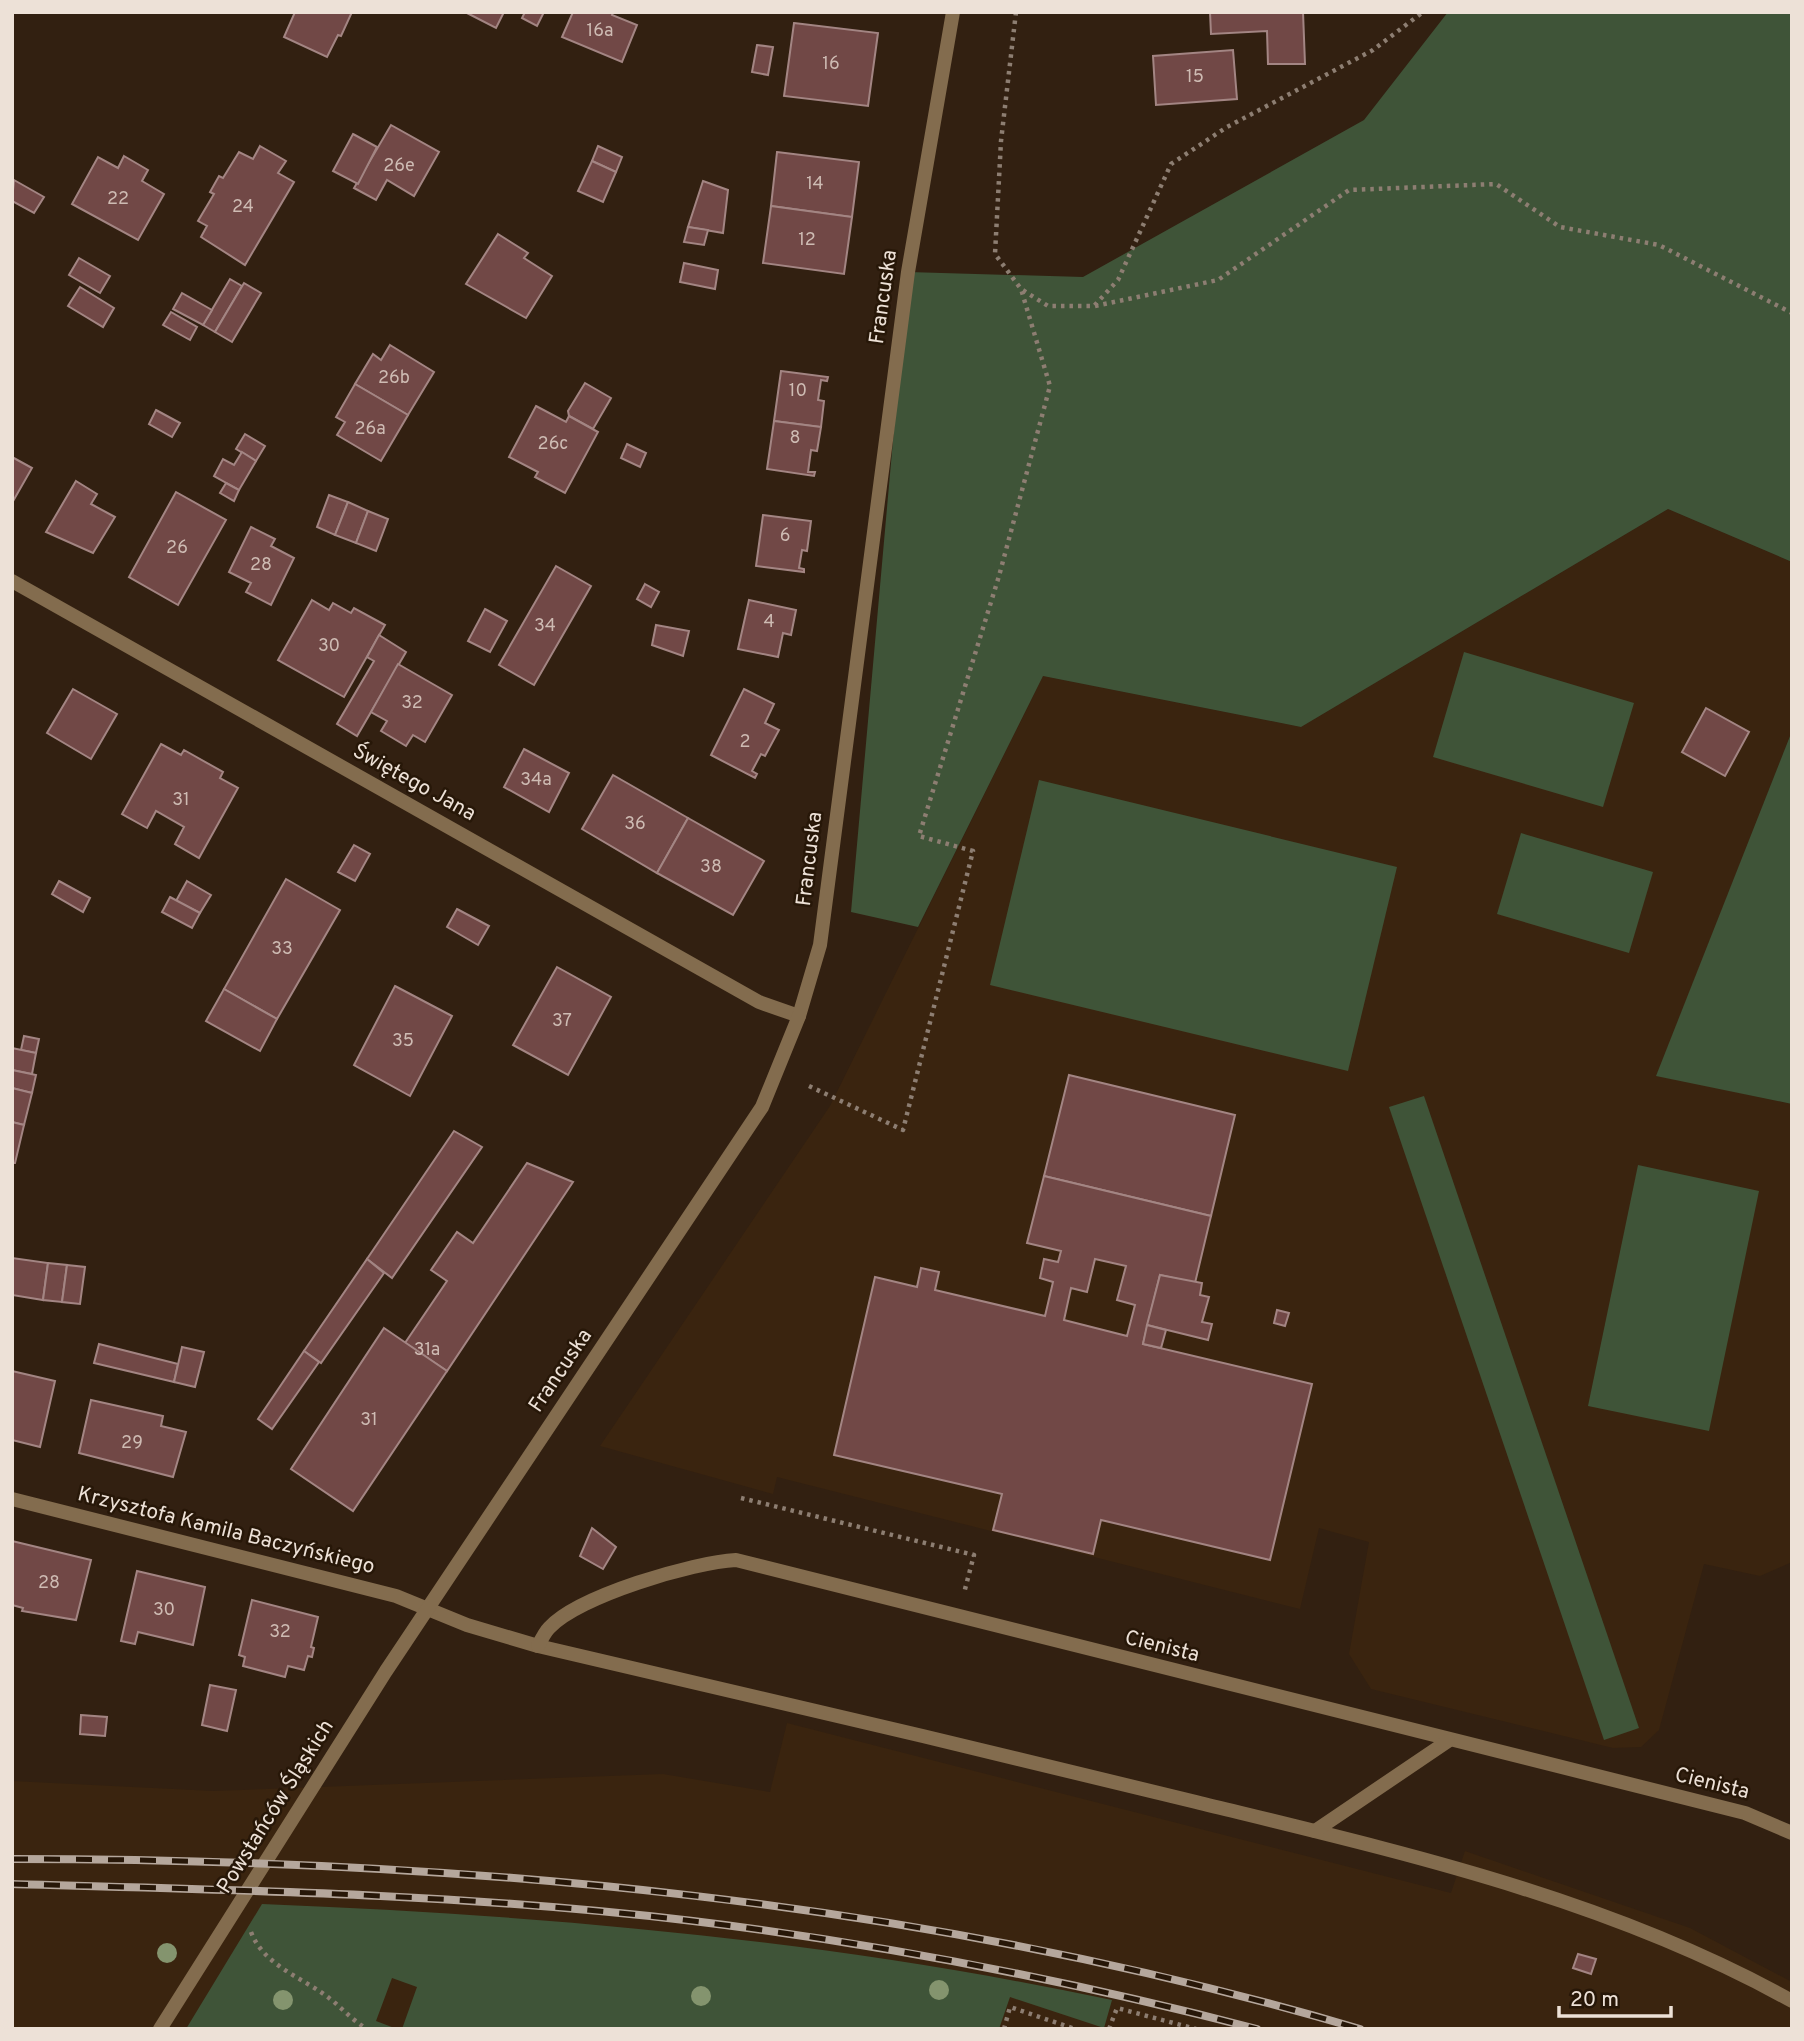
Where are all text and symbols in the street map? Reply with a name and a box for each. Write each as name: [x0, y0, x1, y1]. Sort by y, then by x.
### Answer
house number: 16a: [587, 20, 613, 43]
house number: 16: [822, 53, 840, 76]
house number: 15: [1186, 66, 1204, 89]
house number: 26e: [383, 155, 415, 178]
house number: 14: [806, 173, 824, 196]
house number: 22: [107, 188, 129, 211]
house number: 24: [232, 196, 254, 219]
house number: 12: [798, 229, 816, 252]
street label: Francuska: [864, 248, 904, 346]
house number: 26b: [378, 367, 410, 390]
house number: 10: [789, 380, 807, 403]
house number: 26a: [354, 418, 386, 441]
house number: 8: [790, 427, 801, 450]
house number: 26c: [538, 433, 568, 456]
house number: 6: [780, 525, 790, 548]
house number: 26: [166, 537, 188, 560]
house number: 28: [250, 554, 272, 577]
house number: 4: [763, 611, 775, 634]
house number: 34: [534, 615, 556, 638]
house number: 30: [318, 635, 340, 658]
house number: 32: [401, 692, 423, 715]
house number: 2: [739, 731, 751, 754]
street label: Świętego Jana: [348, 737, 481, 828]
house number: 34a: [520, 769, 552, 792]
house number: 31: [172, 789, 190, 812]
street label: Francuska: [791, 810, 829, 908]
house number: 36: [624, 813, 646, 836]
house number: 38: [700, 856, 722, 879]
house number: 33: [271, 938, 293, 961]
house number: 37: [552, 1010, 572, 1033]
house number: 35: [392, 1030, 414, 1053]
street label: Francuska: [523, 1324, 599, 1418]
house number: 31a: [414, 1339, 440, 1362]
house number: 31: [360, 1409, 378, 1432]
house number: 29: [121, 1432, 143, 1455]
street label: Krzysztofa Kamila Baczyńskiego: [75, 1481, 377, 1581]
house number: 28: [38, 1572, 60, 1595]
house number: 30: [153, 1599, 175, 1622]
house number: 32: [269, 1621, 291, 1644]
street label: Cienista: [1122, 1625, 1202, 1669]
street label: Powstańców Śląskich: [211, 1714, 341, 1899]
street label: Cienista: [1672, 1762, 1752, 1806]
scale bar: [1559, 1974, 1671, 2018]
text: 20 m: [1570, 1987, 1619, 2014]

